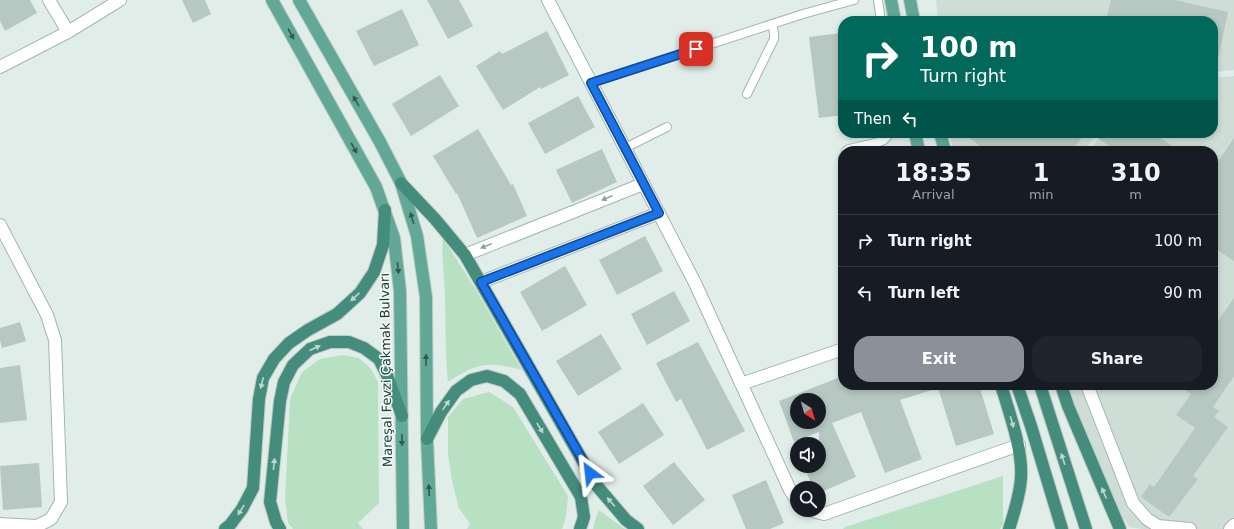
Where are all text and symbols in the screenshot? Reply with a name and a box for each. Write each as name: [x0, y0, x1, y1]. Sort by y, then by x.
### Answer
one-way arrow: [287, 28, 294, 40]
text: 100 m: [920, 31, 1017, 64]
pin: [679, 32, 713, 66]
icon: right: [854, 32, 906, 84]
icon: arrive: [685, 38, 707, 60]
text: Turn right: [920, 65, 1006, 86]
one-way arrow: [353, 95, 360, 106]
icon: left: [899, 108, 921, 130]
text: Then: [854, 110, 891, 128]
one-way arrow: [351, 142, 358, 153]
text: 18:35: [895, 159, 972, 187]
text: 1: [1033, 159, 1049, 187]
text: 310: [1111, 159, 1161, 187]
text: Arrival: [912, 187, 955, 202]
text: min: [1029, 187, 1053, 202]
text: m: [1129, 187, 1142, 202]
one-way arrow: [601, 196, 613, 202]
one-way arrow: [408, 211, 414, 223]
icon: right: [854, 230, 876, 252]
text: Turn right: [888, 232, 972, 250]
text: 100 m: [1154, 232, 1202, 250]
one-way arrow: [480, 244, 492, 250]
one-way arrow: [395, 262, 401, 275]
street label: Mareşal Fevzi Çakmak Bulvarı: [377, 273, 395, 467]
icon: left: [854, 282, 876, 304]
text: Turn left: [888, 284, 960, 302]
text: 90 m: [1164, 284, 1202, 302]
one-way arrow: [350, 293, 360, 302]
button: Exit: [854, 336, 1024, 382]
button: Share: [1032, 336, 1202, 382]
one-way arrow: [309, 345, 320, 351]
one-way arrow: [423, 354, 430, 366]
one-way arrow: [259, 377, 265, 390]
north arrow: [790, 393, 826, 429]
map controls: [790, 393, 826, 517]
one-way arrow: [442, 399, 450, 410]
one-way arrow: [1009, 417, 1015, 429]
one-way arrow: [537, 422, 544, 434]
one-way arrow: [399, 434, 405, 447]
button: sound: [790, 437, 826, 473]
position arrow: [569, 452, 611, 494]
one-way arrow: [1060, 452, 1066, 464]
one-way arrow: [270, 458, 277, 470]
button: search: [790, 481, 826, 517]
one-way arrow: [426, 483, 432, 496]
one-way arrow: [1101, 488, 1107, 499]
one-way arrow: [606, 497, 615, 507]
one-way arrow: [237, 504, 244, 516]

